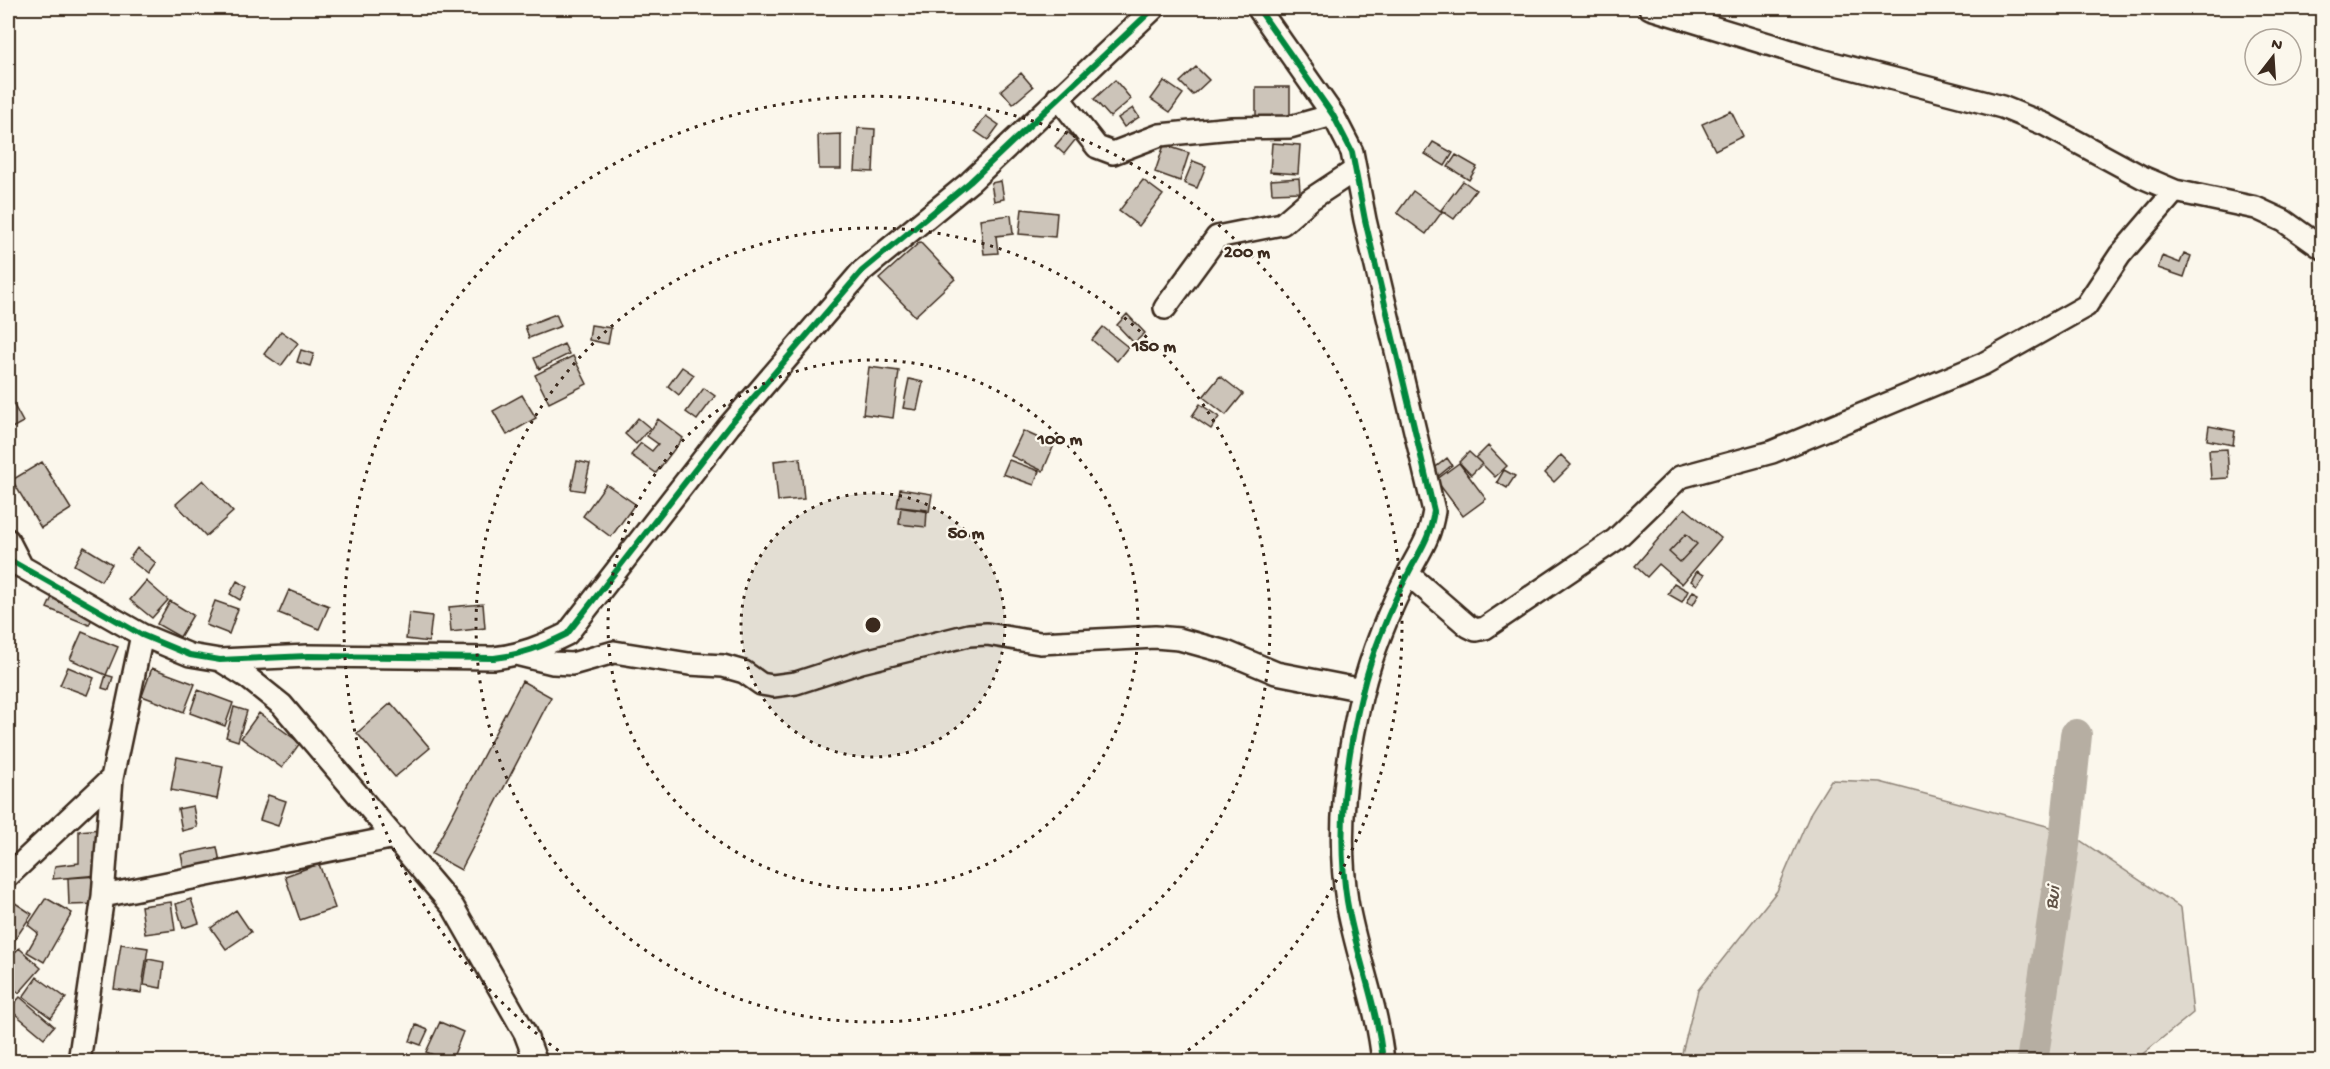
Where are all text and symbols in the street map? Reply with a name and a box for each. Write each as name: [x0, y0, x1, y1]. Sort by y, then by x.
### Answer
north arrow: [2243, 27, 2303, 87]
text: N: [2269, 35, 2285, 57]
text: 200 m: [1224, 243, 1270, 264]
text: 150 m: [1131, 337, 1176, 358]
text: 100 m: [1037, 430, 1083, 451]
text: 50 m: [948, 524, 985, 545]
centre of rings: [863, 615, 883, 635]
water label: Bui: [2041, 882, 2067, 911]

